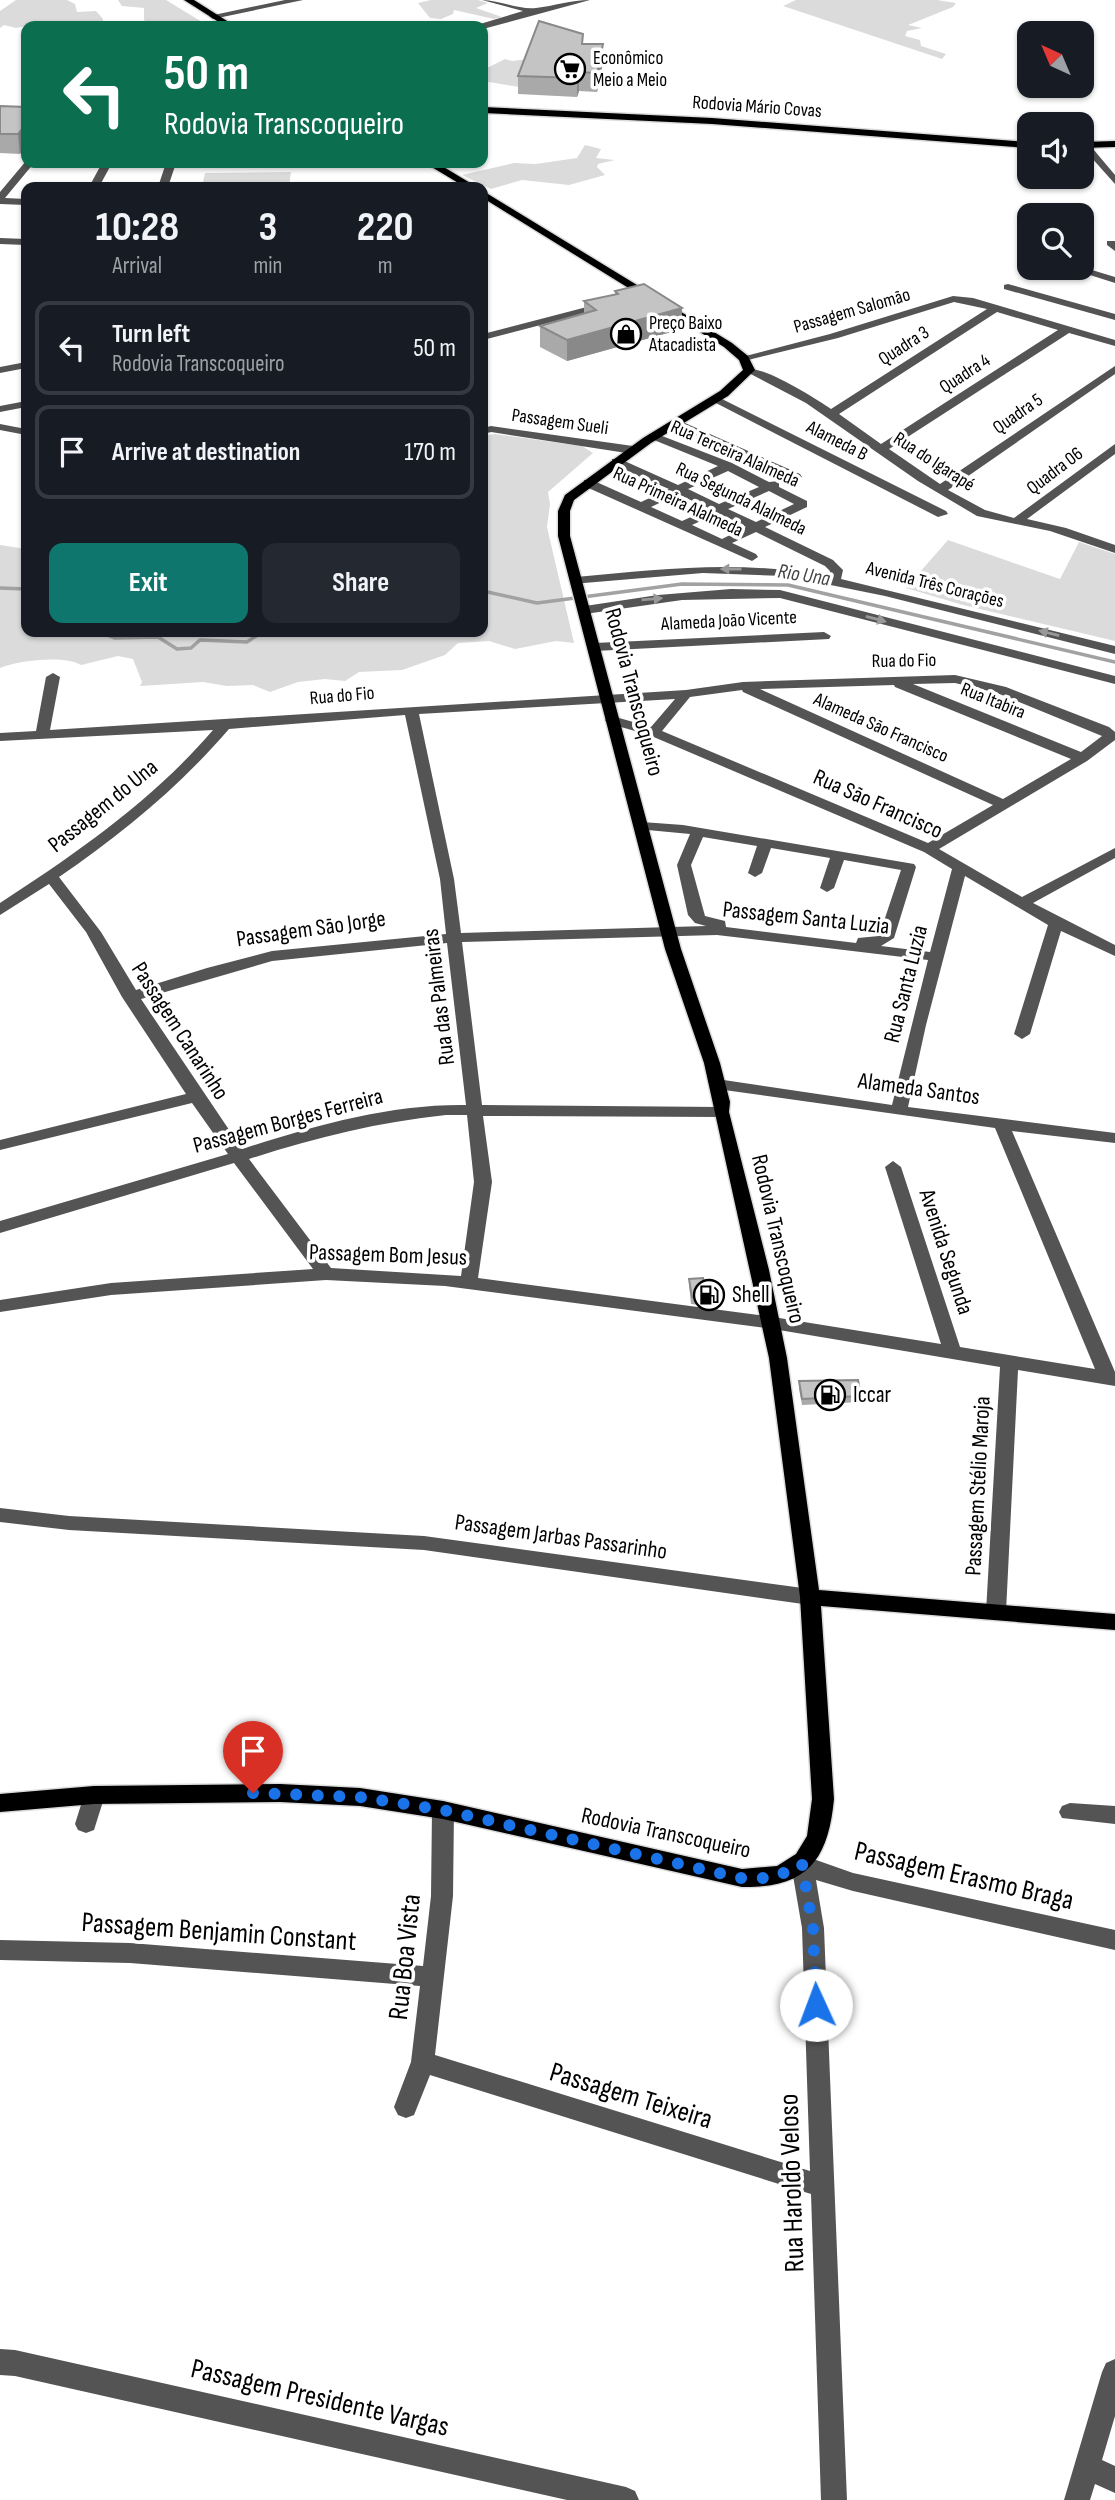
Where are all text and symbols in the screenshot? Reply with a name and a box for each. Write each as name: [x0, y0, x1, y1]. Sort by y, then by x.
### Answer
north arrow: [1017, 21, 1094, 98]
map controls: [1017, 21, 1094, 280]
text: 50 m: [164, 45, 249, 104]
place label: Econômico Meio a Meio: [593, 47, 667, 92]
icon: left: [49, 49, 140, 140]
supermarket icon: Econômico Meio a Meio: [553, 52, 587, 86]
street label: Rodovia Mário Covas: [691, 91, 823, 123]
text: Rodovia Transcoqueiro: [164, 105, 404, 144]
button: sound: [1017, 112, 1094, 189]
text: 10:28: [95, 202, 179, 253]
text: 3: [258, 202, 277, 253]
text: 220: [357, 202, 414, 253]
button: search: [1017, 203, 1094, 280]
text: Arrival: [112, 252, 162, 280]
text: min: [253, 252, 282, 280]
text: m: [378, 252, 393, 280]
street label: Passagem Salomão: [791, 283, 913, 339]
place label: Preço Baixo Atacadista: [648, 312, 722, 357]
shop icon: Preço Baixo Atacadista: [609, 317, 643, 351]
text: Turn left: [112, 319, 190, 350]
street label: Quadra 3: [874, 321, 934, 371]
icon: left: [53, 329, 91, 367]
text: 50 m: [413, 333, 456, 364]
street label: Quadra 4: [935, 349, 995, 399]
text: Rodovia Transcoqueiro: [112, 350, 285, 378]
street label: Quadra 5: [989, 389, 1047, 439]
street label: Passagem Sueli: [510, 404, 610, 440]
street label: Rua Terceira Alalmeda: [667, 415, 803, 493]
street label: Alameda B: [802, 415, 872, 466]
street label: Rua do Igarapé: [889, 427, 979, 497]
icon: arrive: [53, 433, 91, 471]
text: Arrive at destination: [112, 437, 300, 468]
text: 170 m: [404, 437, 456, 468]
street label: Quadra 06: [1022, 442, 1088, 500]
street label: Rua Segunda Alalmeda: [672, 457, 810, 541]
street label: Rua Primeira Alalmeda: [609, 462, 747, 542]
button: Exit: [49, 543, 248, 623]
button: Share: [262, 543, 460, 623]
street label: Avenida Três Corações: [863, 557, 1006, 613]
water label: Rio Una: [776, 559, 832, 592]
one-way arrow: [719, 563, 741, 575]
one-way arrow: [642, 593, 664, 604]
street label: Rodovia Transcoqueiro: [598, 605, 670, 779]
street label: Alameda João Vicente: [659, 606, 798, 636]
one-way arrow: [866, 615, 887, 625]
one-way arrow: [1038, 627, 1060, 638]
street label: Rua do Fio: [871, 649, 937, 673]
street label: Rua Itabira: [957, 678, 1029, 724]
street label: Rua do Fio: [309, 682, 375, 710]
street label: Alameda São Francisco: [809, 688, 952, 768]
street label: Passagem do Una: [43, 753, 163, 859]
street label: Rua São Francisco: [809, 763, 947, 845]
street label: Passagem Santa Luzia: [721, 895, 891, 941]
street label: Passagem São Jorge: [235, 905, 387, 953]
street label: Rua Santa Luzia: [878, 922, 934, 1046]
street label: Rua das Palmeiras: [417, 927, 461, 1067]
street label: Passagem Canarinho: [125, 957, 235, 1105]
street label: Alameda Santos: [855, 1066, 982, 1111]
street label: Passagem Borges Ferreira: [190, 1082, 386, 1160]
street label: Rodovia Transcoqueiro: [745, 1152, 811, 1326]
street label: Avenida Segunda: [912, 1185, 979, 1318]
street label: Passagem Bom Jesus: [308, 1238, 468, 1272]
fuel station icon: Shell: [692, 1278, 726, 1312]
place label: Shell: [732, 1281, 770, 1309]
fuel station icon: Iccar: [813, 1378, 847, 1412]
place label: Iccar: [853, 1381, 892, 1409]
street label: Passagem Stélio Maroja: [959, 1396, 997, 1576]
street label: Passagem Jarbas Passarinho: [453, 1508, 669, 1566]
pin: [223, 1721, 283, 1793]
icon: arrive: [234, 1732, 272, 1770]
street label: Rodovia Transcoqueiro: [579, 1801, 753, 1865]
street label: Passagem Erasmo Braga: [851, 1835, 1077, 1917]
street label: Rua Boa Vista: [382, 1893, 428, 2021]
street label: Passagem Benjamin Constant: [80, 1906, 358, 1958]
position arrow: [779, 1968, 853, 2042]
street label: Passagem Teixeira: [546, 2056, 716, 2136]
street label: Rua Haroldo Veloso: [772, 2093, 812, 2273]
street label: Passagem Presidente Vargas: [188, 2352, 452, 2444]

